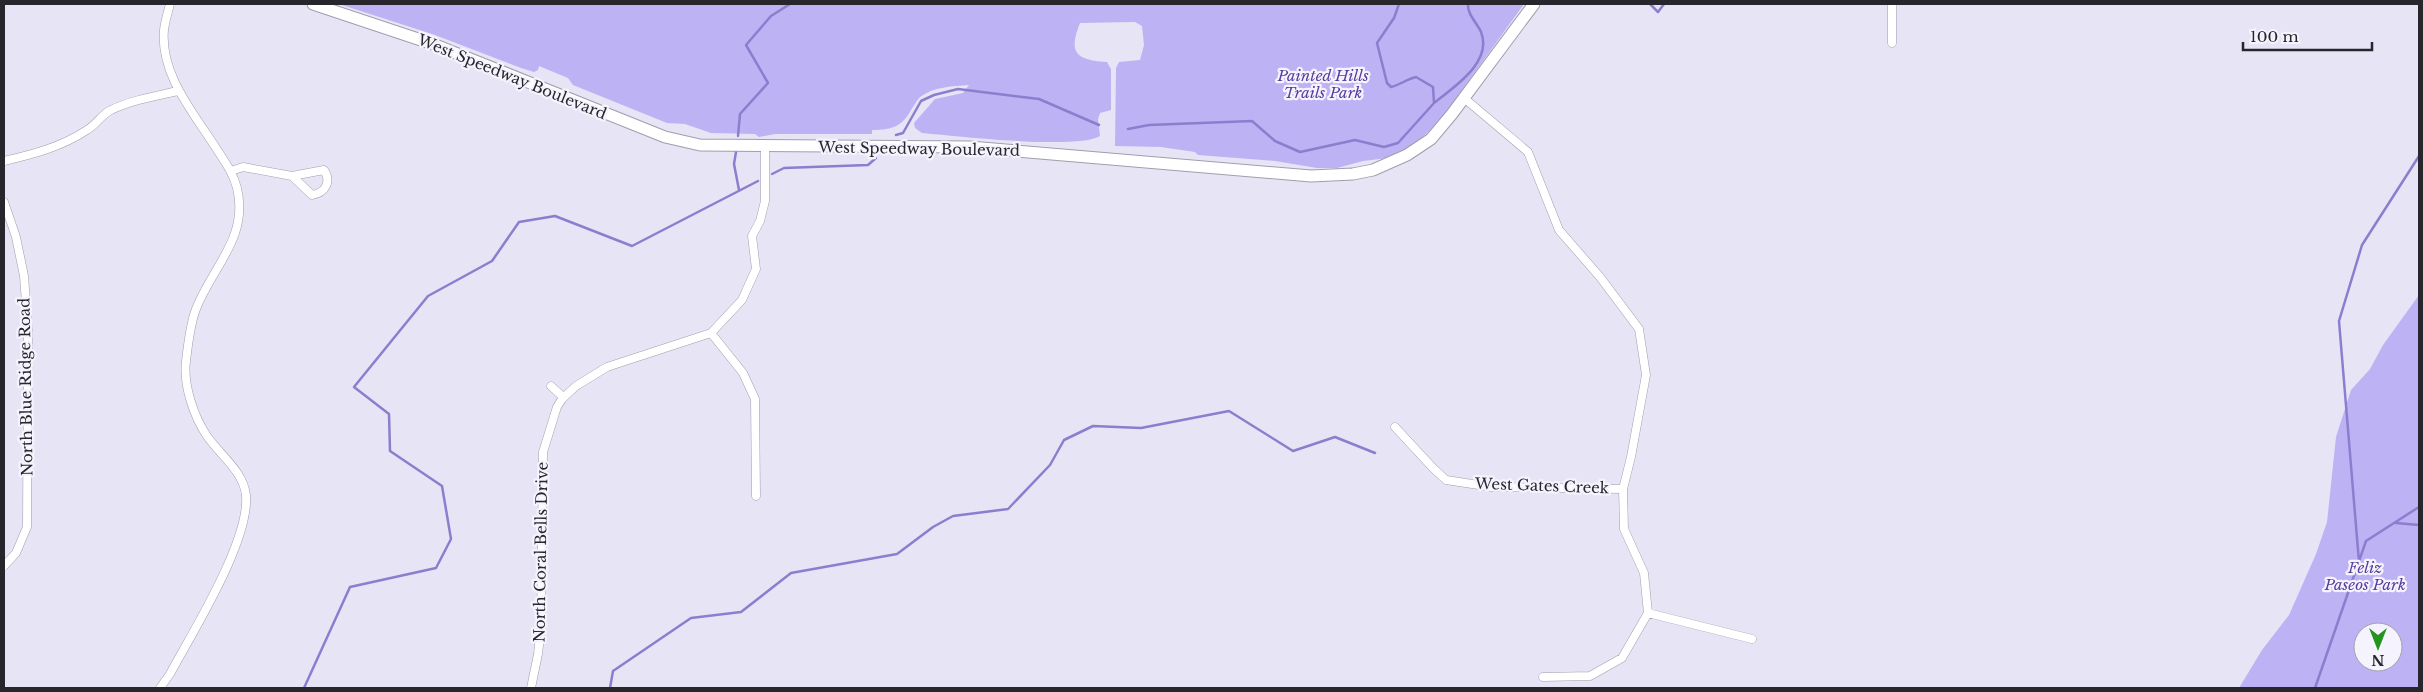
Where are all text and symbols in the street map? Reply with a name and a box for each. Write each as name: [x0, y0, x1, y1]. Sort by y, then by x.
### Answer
scale bar: [2243, 20, 2372, 52]
text: 100 m: [2250, 27, 2299, 46]
street label: West Speedway Boulevard: [414, 30, 609, 123]
park label: Painted Hills Trails Park: [1276, 66, 1369, 102]
street label: West Speedway Boulevard: [817, 137, 1020, 160]
street label: North Blue Ridge Road: [14, 298, 37, 476]
street label: North Coral Bells Drive: [529, 462, 552, 642]
street label: West Gates Creek: [1474, 474, 1610, 497]
park label: Feliz Paseos Park: [2323, 558, 2406, 594]
north arrow: [2353, 622, 2403, 672]
text: N: [2371, 651, 2385, 669]

